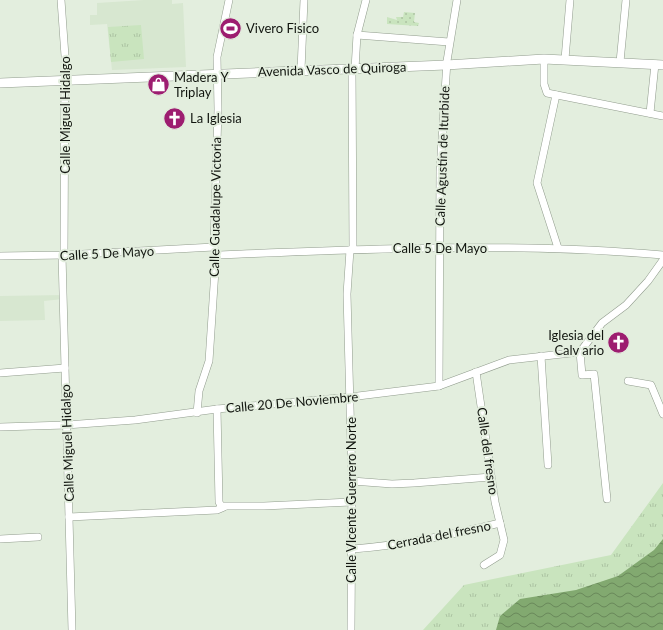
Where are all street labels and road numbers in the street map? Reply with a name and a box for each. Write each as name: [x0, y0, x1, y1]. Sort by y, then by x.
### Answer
street label: Calle Miguel Hidalgo: [57, 56, 73, 174]
street label: Avenida Vasco de Quiroga: [257, 58, 407, 80]
street label: Calle Agustín de Iturbide: [432, 86, 452, 226]
street label: Calle Guadalupe Victoria: [206, 137, 224, 277]
street label: Calle 5 De Mayo: [393, 240, 487, 256]
street label: Calle 5 De Mayo: [59, 243, 155, 263]
street label: Calle Miguel Hidalgo: [57, 384, 77, 502]
street label: Calle 20 De Noviembre: [225, 388, 359, 416]
street label: Calle del fresno: [474, 406, 502, 496]
street label: Calle VIcente Guerrero Norte: [343, 417, 359, 583]
street label: Cerrada del fresno: [386, 517, 492, 553]

